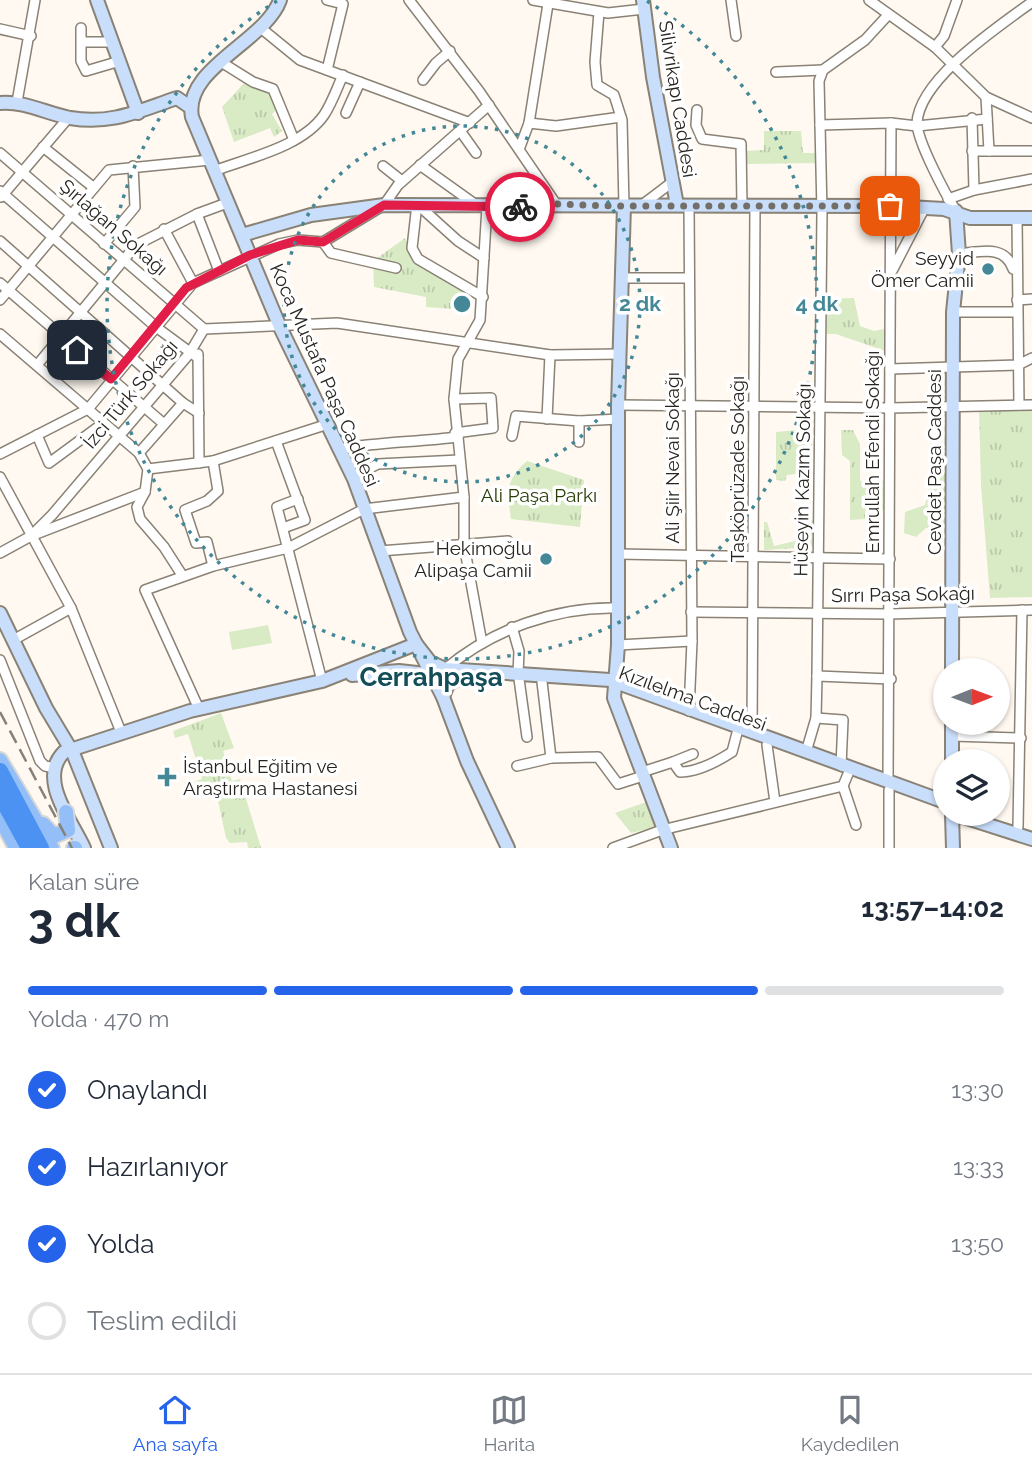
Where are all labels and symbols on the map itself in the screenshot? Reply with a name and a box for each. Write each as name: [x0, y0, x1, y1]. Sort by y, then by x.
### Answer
street label: Silivrikapı Caddesi: [655, 19, 701, 179]
courier: [485, 172, 555, 242]
street label: Şırlağan Sokağı: [56, 174, 172, 280]
pin: [860, 176, 920, 236]
place label: Seyyid Ömer Camii: [871, 247, 974, 291]
street label: Koca Mustafa Paşa Caddesi: [266, 260, 384, 490]
marker: Seyyid Ömer Camii: [980, 261, 996, 277]
text: 2 dk: [619, 291, 661, 316]
text: 4 dk: [796, 291, 838, 316]
centre of rings: [450, 292, 474, 316]
pin: [47, 320, 107, 380]
street label: İzci Türk Sokağı: [78, 335, 182, 453]
street label: Emrullah Efendi Sokağı: [861, 351, 883, 553]
street label: Cevdet Paşa Caddesi: [923, 369, 945, 555]
street label: Ali Şiir Nevai Sokağı: [661, 372, 683, 544]
street label: Taşköprüzade Sokağı: [726, 376, 748, 562]
street label: Hüseyin Kazım Sokağı: [789, 383, 815, 577]
park label: Ali Paşa Parkı: [481, 484, 597, 506]
place label: Hekimoğlu Alipaşa Camii: [414, 537, 532, 581]
marker: Hekimoğlu Alipaşa Camii: [538, 551, 554, 567]
street label: Sırrı Paşa Sokağı: [831, 582, 975, 606]
north arrow: [933, 658, 1010, 735]
street label: Kızılelma Caddesi: [616, 661, 770, 735]
district label: Cerrahpaşa: [359, 662, 503, 692]
place label: İstanbul Eğitim ve Araştırma Hastanesi: [183, 755, 358, 799]
marker: İstanbul Eğitim ve Araştırma Hastanesi: [157, 767, 177, 787]

